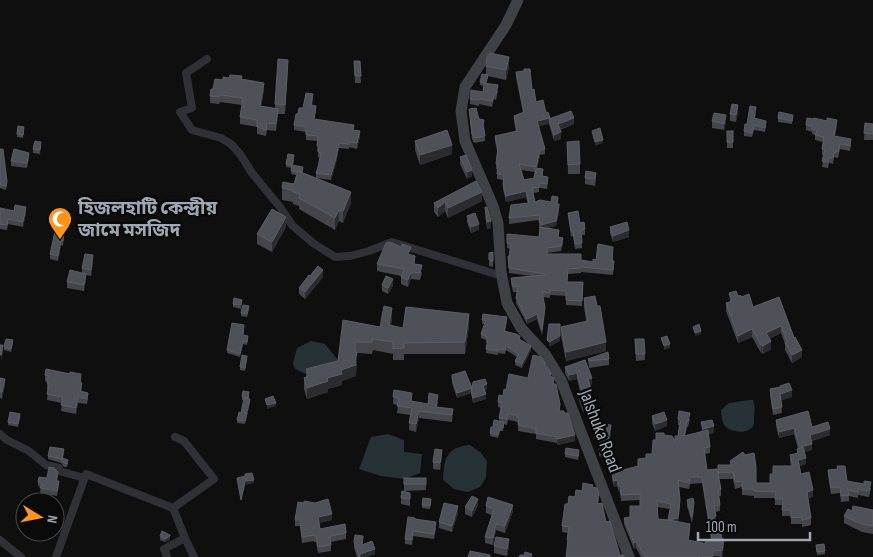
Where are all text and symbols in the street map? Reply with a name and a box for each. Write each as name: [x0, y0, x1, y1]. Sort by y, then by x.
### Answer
place label: হিজলহাটি কেন্দ্রীয় জামে মসজিদ: [77, 196, 217, 242]
mosque icon: হিজলহাটি কেন্দ্রীয় জামে মসজিদ: [47, 206, 73, 240]
street label: Jalshuka Road: [573, 385, 626, 476]
north arrow: [15, 492, 65, 542]
scale bar: [698, 510, 810, 542]
text: N: [43, 514, 61, 524]
text: 100 m: [706, 518, 737, 537]

